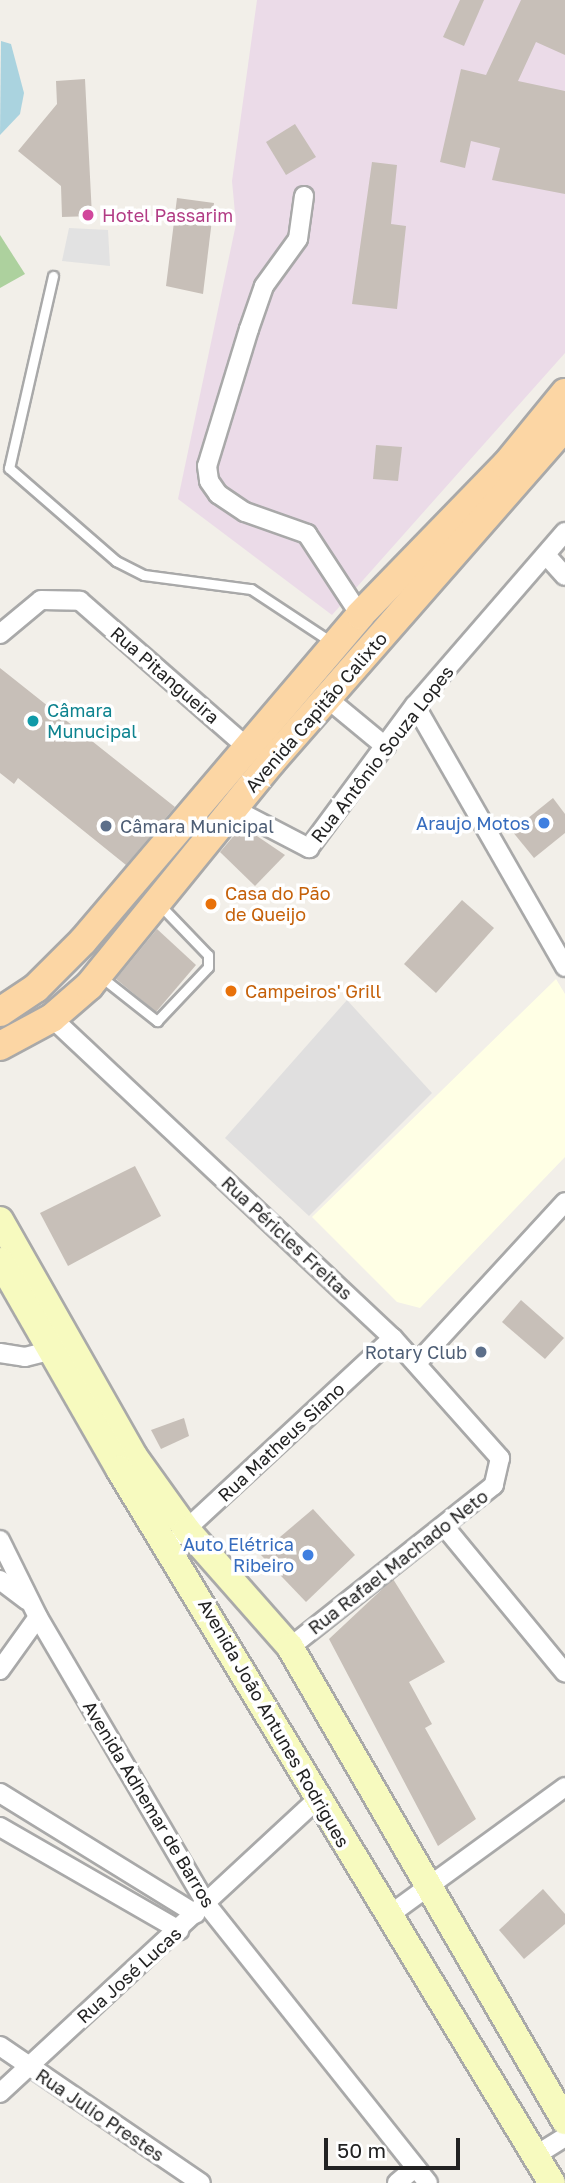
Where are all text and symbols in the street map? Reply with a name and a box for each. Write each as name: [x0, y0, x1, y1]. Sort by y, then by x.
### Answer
place label: Hotel Passarim: [102, 204, 233, 226]
marker: Hotel Passarim: [80, 207, 96, 223]
street label: Rua Pitangueira: [106, 622, 224, 728]
street label: Avenida Capitão Calixto: [241, 628, 391, 796]
street label: Rua Antônio Souza Lopes: [306, 661, 458, 847]
place label: Câmara Munucipal: [47, 700, 137, 742]
marker: Câmara Munucipal: [25, 713, 41, 729]
place label: Araujo Motos: [416, 812, 530, 834]
place label: Câmara Municipal: [120, 815, 274, 837]
marker: Araujo Motos: [536, 815, 552, 831]
marker: Câmara Municipal: [98, 818, 114, 834]
place label: Casa do Pão de Queijo: [225, 883, 331, 926]
marker: Casa do Pão de Queijo: [203, 896, 219, 912]
place label: Campeiros' Grill: [245, 980, 381, 1002]
marker: Campeiros' Grill: [223, 983, 239, 999]
street label: Rua Péricles Freitas: [217, 1172, 357, 1304]
place label: Rotary Club: [365, 1341, 467, 1363]
marker: Rotary Club: [473, 1344, 489, 1360]
street label: Rua Matheus Siano: [213, 1378, 349, 1506]
street label: Rua Rafael Machado Neto: [304, 1485, 492, 1639]
place label: Auto Elétrica Ribeiro: [183, 1534, 294, 1576]
marker: Auto Elétrica Ribeiro: [300, 1547, 316, 1563]
street label: Avenida João Antunes Rodrigues: [194, 1595, 354, 1851]
street label: Avenida Adhemar de Barros: [79, 1697, 219, 1911]
street label: Rua José Lucas: [72, 1922, 186, 2028]
street label: Rua Julio Prestes: [32, 2064, 168, 2166]
scale bar: [327, 2124, 463, 2168]
text: 50 m: [337, 2137, 386, 2163]

